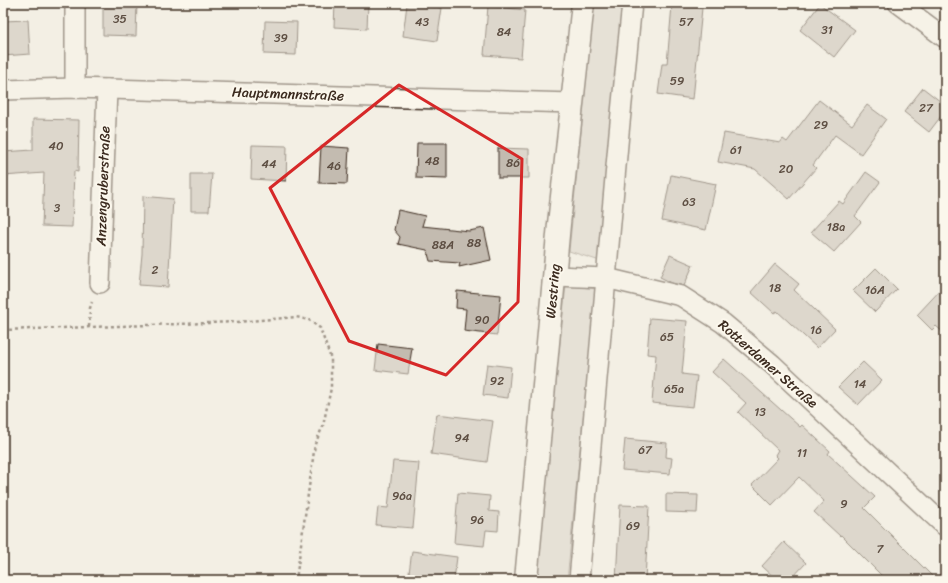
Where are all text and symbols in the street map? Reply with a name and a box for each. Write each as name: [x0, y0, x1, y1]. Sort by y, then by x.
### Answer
house number: 35: [113, 8, 127, 30]
house number: 43: [415, 11, 429, 33]
house number: 57: [679, 11, 694, 33]
house number: 31: [821, 19, 833, 41]
house number: 84: [497, 21, 512, 43]
house number: 39: [274, 27, 288, 49]
house number: 59: [670, 70, 684, 92]
street label: Hauptmannstraße: [231, 80, 345, 108]
house number: 27: [919, 97, 934, 119]
house number: 29: [814, 114, 828, 136]
street label: Anzengruberstraße: [88, 126, 118, 247]
house number: 40: [48, 135, 64, 157]
house number: 61: [730, 139, 742, 161]
house number: 48: [425, 150, 439, 172]
house number: 86: [506, 152, 520, 174]
house number: 44: [261, 153, 277, 175]
house number: 46: [327, 155, 341, 177]
house number: 20: [779, 158, 794, 180]
house number: 63: [682, 191, 696, 213]
house number: 3: [54, 197, 61, 219]
house number: 18a: [827, 216, 845, 238]
house number: 88: [467, 232, 481, 254]
house number: 88A: [432, 234, 454, 256]
house number: 2: [152, 259, 159, 281]
street label: Westring: [538, 263, 568, 319]
house number: 18: [769, 277, 781, 299]
house number: 16A: [865, 279, 885, 301]
house number: 90: [475, 309, 490, 331]
street label: Rotterdamer Straße: [712, 313, 824, 415]
house number: 16: [810, 319, 822, 341]
house number: 65: [660, 326, 674, 348]
house number: 92: [490, 370, 504, 392]
house number: 14: [854, 373, 867, 395]
house number: 65a: [664, 378, 684, 400]
house number: 13: [754, 401, 766, 423]
house number: 94: [455, 427, 470, 449]
house number: 67: [638, 439, 653, 461]
house number: 11: [797, 442, 807, 464]
house number: 96a: [392, 485, 412, 507]
house number: 9: [840, 493, 848, 515]
house number: 96: [470, 509, 484, 531]
house number: 69: [626, 515, 640, 537]
house number: 7: [877, 538, 885, 560]

